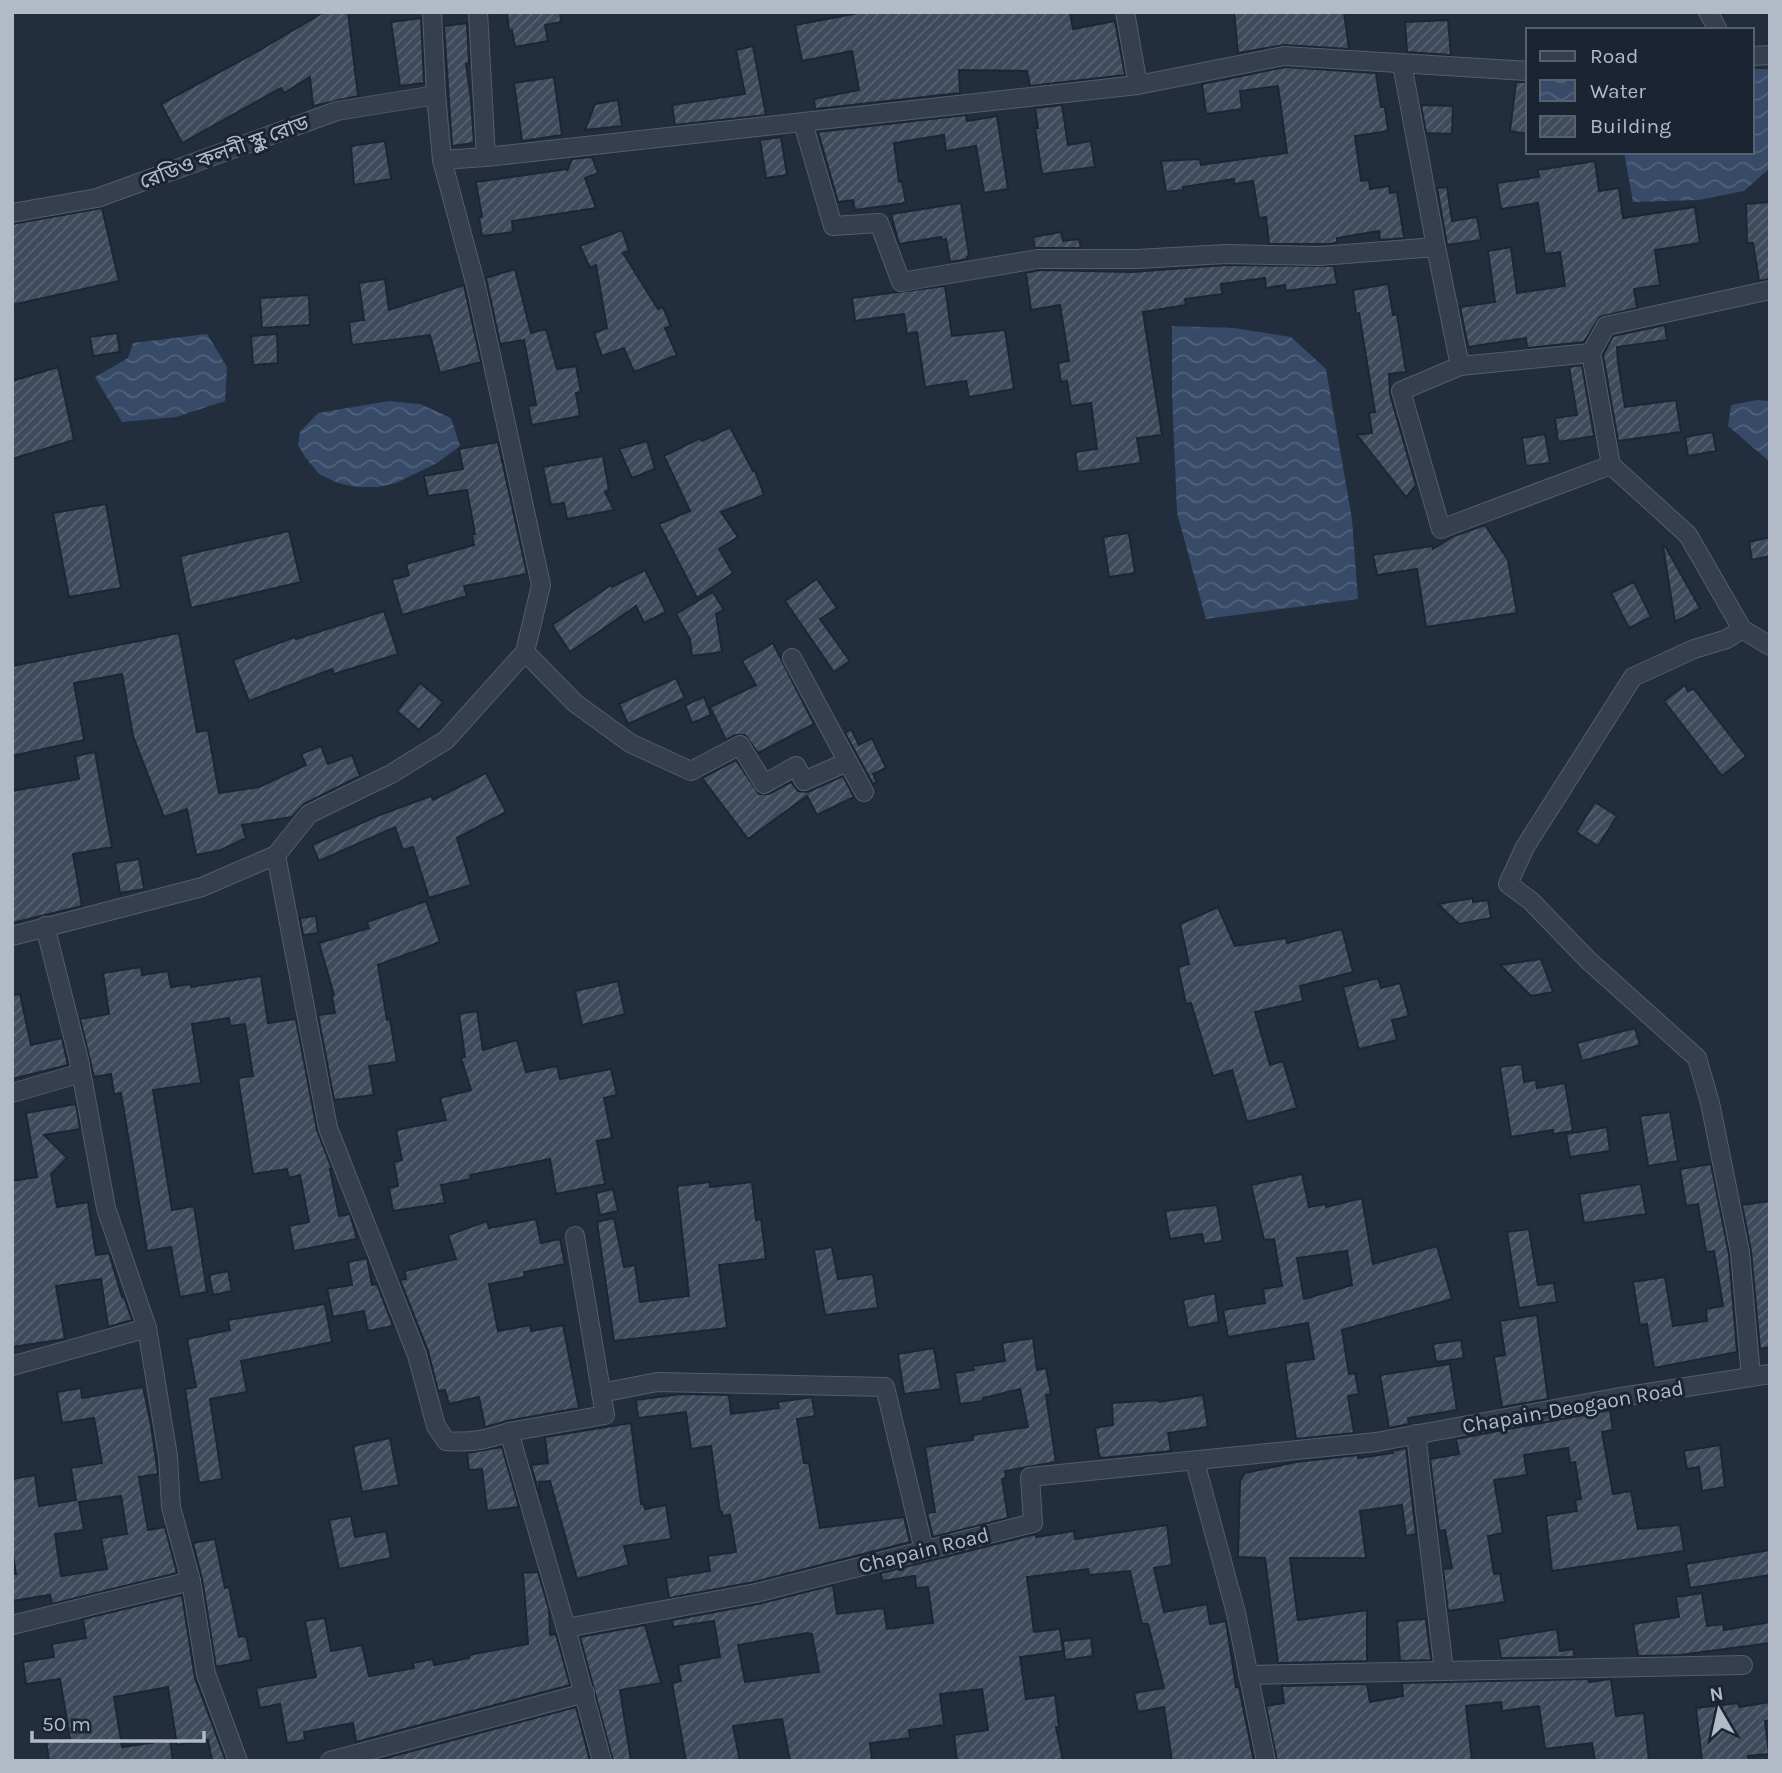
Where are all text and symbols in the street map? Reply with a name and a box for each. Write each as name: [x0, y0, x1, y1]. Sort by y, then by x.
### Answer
legend: [1526, 28, 1754, 154]
text: Road: [1590, 44, 1638, 68]
text: Water: [1590, 79, 1646, 103]
street label: রেডিও কলনী স্কুল রোড: [136, 110, 313, 194]
text: Building: [1590, 114, 1671, 138]
street label: Chapain-Deogaon Road: [1461, 1376, 1685, 1438]
street label: Chapain Road: [856, 1522, 992, 1578]
north arrow: [1684, 1675, 1754, 1745]
text: N: [1708, 1682, 1725, 1706]
scale bar: [32, 1700, 203, 1744]
text: 50 m: [42, 1712, 91, 1736]

